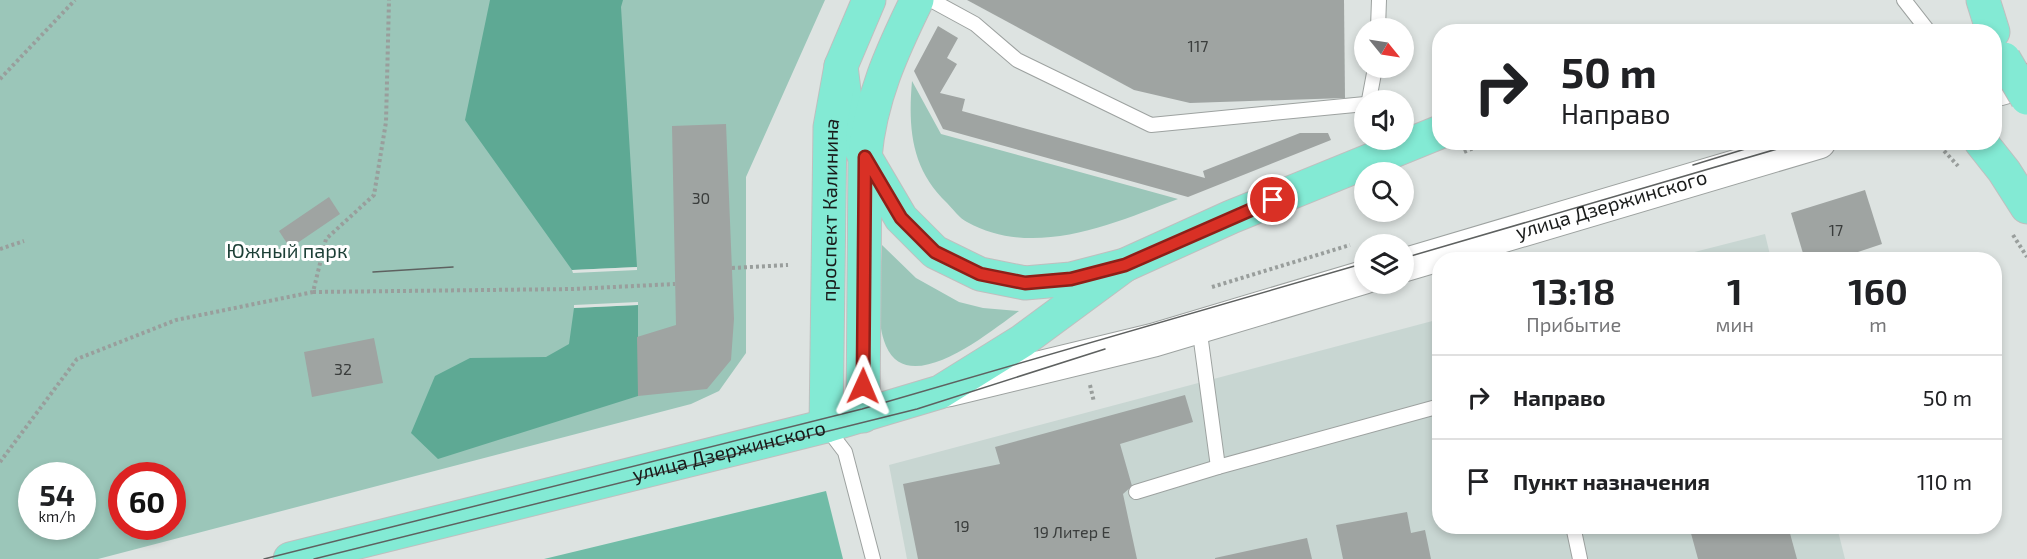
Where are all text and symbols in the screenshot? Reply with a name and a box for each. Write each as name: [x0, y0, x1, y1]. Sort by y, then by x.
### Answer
north arrow: [1354, 18, 1414, 78]
map controls: [1354, 18, 1414, 294]
house number: 117: [1188, 36, 1208, 55]
text: 50 m: [1561, 46, 1657, 96]
icon: right: [1462, 48, 1540, 126]
button: sound: [1354, 90, 1414, 150]
text: Направо: [1561, 97, 1670, 129]
street label: проспект Калинина: [816, 116, 843, 302]
button: search: [1354, 162, 1414, 222]
street label: улица Дзержинского: [1513, 164, 1710, 244]
pin: [1247, 174, 1298, 225]
icon: arrive: [1256, 183, 1289, 216]
house number: 30: [692, 188, 710, 207]
house number: 17: [1829, 220, 1843, 239]
button: layers: [1354, 234, 1414, 294]
park label: Южный парк: [226, 238, 348, 262]
text: 13:18: [1532, 269, 1615, 312]
text: 1: [1727, 269, 1743, 312]
text: 160: [1848, 269, 1908, 312]
text: Прибытие: [1526, 312, 1621, 336]
text: мин: [1716, 312, 1754, 336]
text: m: [1869, 312, 1887, 336]
position arrow: [831, 354, 895, 418]
house number: 32: [334, 359, 352, 378]
icon: right: [1462, 381, 1495, 414]
text: Направо: [1513, 384, 1606, 410]
text: 50 m: [1923, 384, 1972, 410]
street label: улица Дзержинского: [630, 415, 828, 487]
speed limit sign: 60: [108, 462, 186, 540]
icon: arrive: [1462, 465, 1495, 498]
text: Пункт назначения: [1513, 468, 1710, 494]
text: 110 m: [1917, 468, 1972, 494]
text: 54: [39, 476, 75, 512]
text: km/h: [38, 507, 76, 525]
house number: 19: [954, 516, 970, 535]
house number: 19 Литер Е: [1033, 522, 1111, 541]

